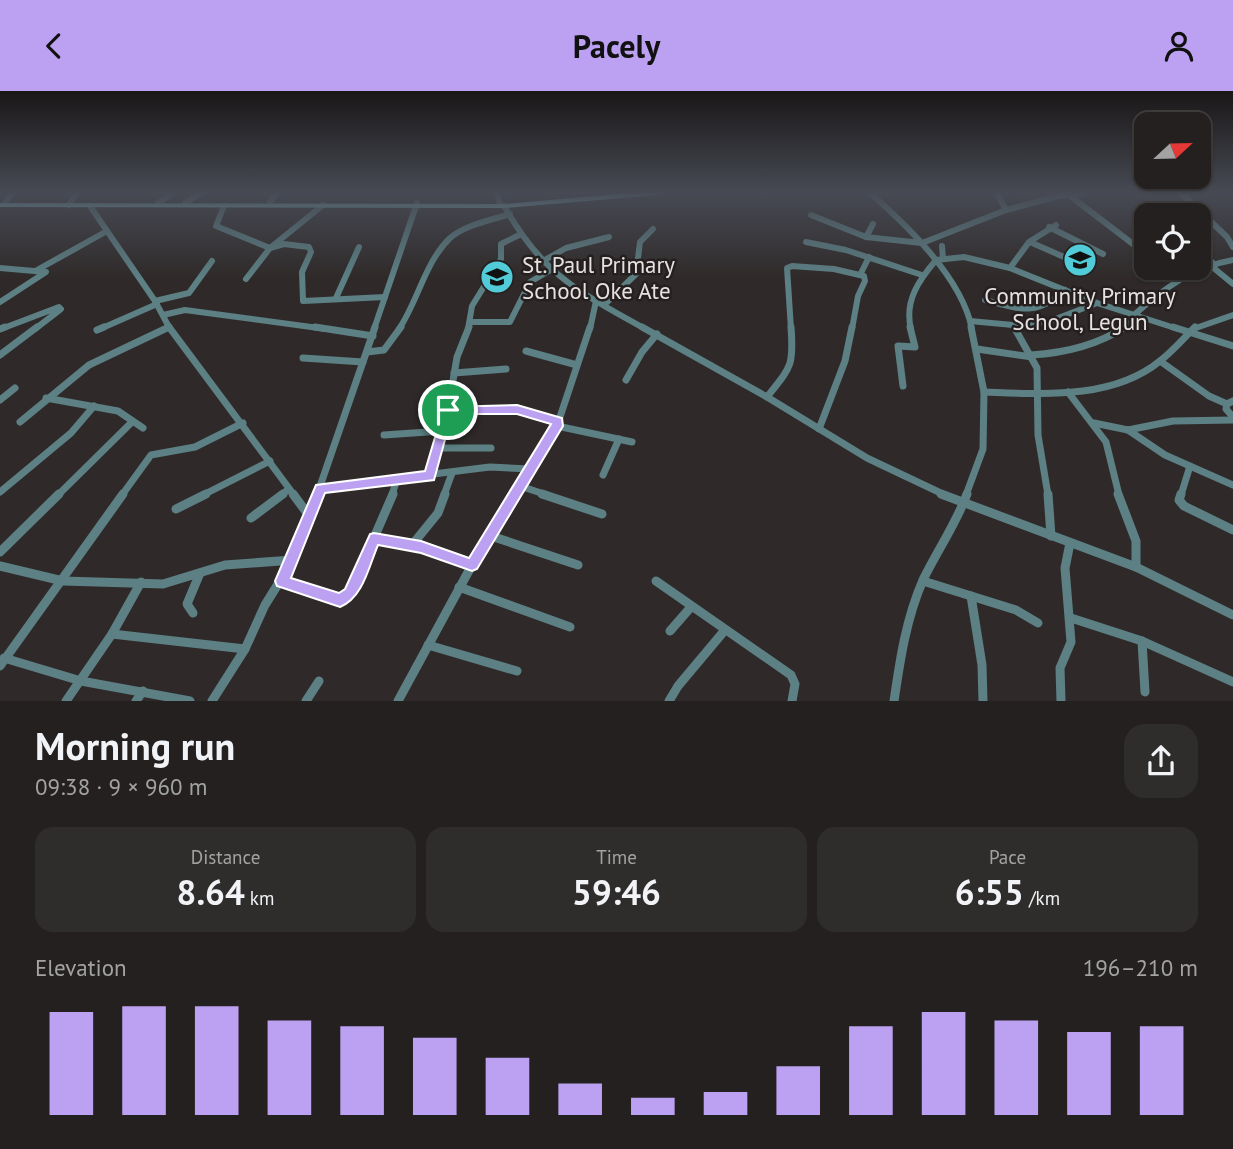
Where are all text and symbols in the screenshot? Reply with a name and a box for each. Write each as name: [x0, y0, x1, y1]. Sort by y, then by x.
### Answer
text: Pacely: [573, 25, 660, 67]
icon: back: [35, 27, 73, 65]
icon: person: [1160, 27, 1198, 65]
north arrow: [1134, 112, 1211, 189]
map controls: [1134, 112, 1211, 280]
button: locate: [1134, 203, 1211, 280]
school or university icon: Community Primary School, Legun: [1061, 241, 1099, 279]
place label: St. Paul Primary School Oke Ate: [522, 250, 675, 305]
school or university icon: St. Paul Primary School Oke Ate: [478, 258, 516, 296]
place label: Community Primary School, Legun: [984, 281, 1176, 336]
pin: [418, 380, 478, 440]
icon: arrive: [429, 391, 467, 429]
text: Morning run: [35, 721, 235, 770]
button: share: [1124, 724, 1198, 798]
text: 09:38 · 9 × 960 m: [35, 772, 207, 801]
text: Distance: [191, 845, 260, 869]
text: Time: [596, 845, 637, 869]
text: Pace: [989, 845, 1026, 869]
text: 8.64: [177, 869, 245, 915]
text: 59:46: [572, 869, 661, 915]
text: 6:55: [955, 869, 1024, 915]
text: km: [245, 886, 274, 910]
text: /km: [1024, 886, 1060, 910]
text: Elevation: [35, 953, 127, 982]
text: 196–210 m: [1083, 953, 1198, 982]

